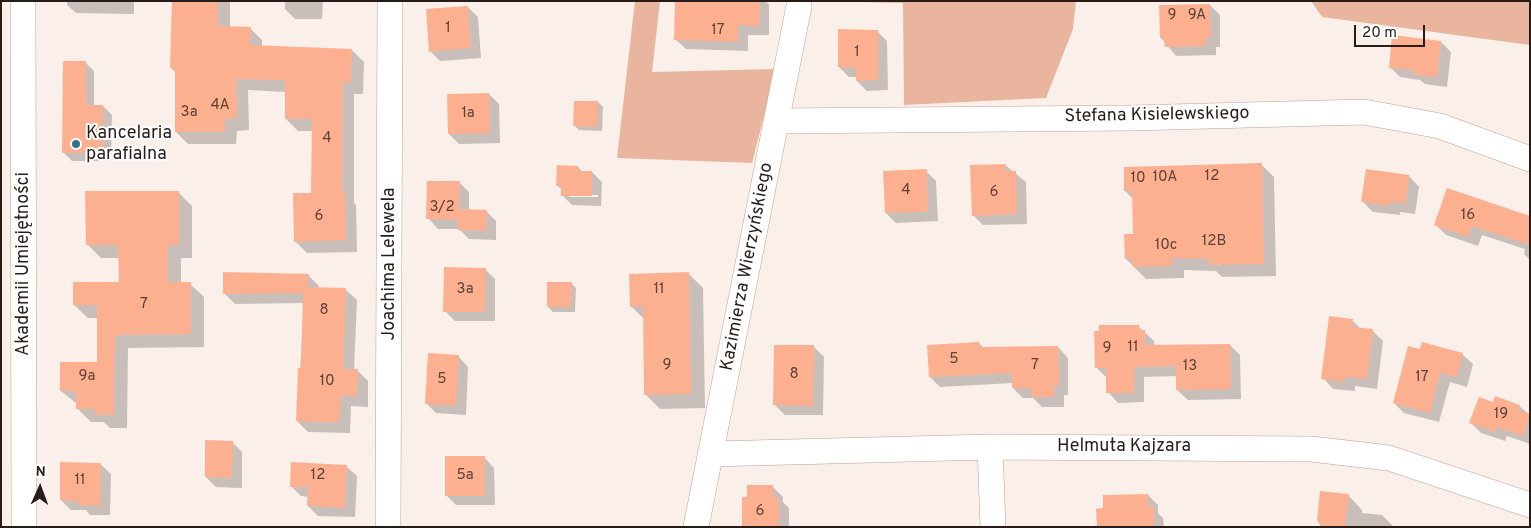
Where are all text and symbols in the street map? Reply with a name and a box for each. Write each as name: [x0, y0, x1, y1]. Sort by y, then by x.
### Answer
house number: 9: [1168, 7, 1176, 25]
house number: 9A: [1188, 7, 1206, 25]
scale bar: [1356, 15, 1427, 47]
house number: 1: [445, 20, 451, 38]
house number: 17: [711, 22, 725, 40]
text: 20 m: [1362, 24, 1397, 43]
house number: 1: [854, 44, 860, 62]
house number: 4A: [210, 97, 230, 115]
house number: 3a: [180, 104, 198, 122]
street label: Stefana Kisielewskiego: [1064, 104, 1250, 128]
house number: 1a: [461, 105, 475, 123]
place label: Kancelaria parafialna: [86, 123, 172, 166]
house number: 4: [322, 130, 332, 148]
marker: Kancelaria parafialna: [70, 138, 82, 150]
street label: Kazimierza Wierzyńskiego: [717, 161, 779, 373]
house number: 12: [1205, 168, 1219, 186]
house number: 10A: [1153, 169, 1177, 187]
house number: 10: [1130, 170, 1146, 188]
street label: Akademii Umiejętności: [13, 172, 35, 356]
house number: 4: [901, 182, 911, 200]
house number: 6: [990, 184, 998, 202]
street label: Joachima Lelewela: [379, 187, 401, 341]
house number: 3/2: [429, 199, 455, 217]
house number: 16: [1461, 207, 1475, 225]
house number: 6: [315, 208, 323, 226]
house number: 12B: [1202, 233, 1226, 251]
house number: 10c: [1155, 237, 1177, 255]
house number: 3a: [456, 281, 474, 299]
house number: 11: [653, 281, 665, 299]
house number: 7: [140, 296, 148, 314]
house number: 8: [319, 302, 329, 320]
house number: 11: [1127, 339, 1139, 357]
house number: 9: [1103, 340, 1111, 358]
house number: 5: [949, 351, 959, 369]
house number: 9: [663, 357, 671, 375]
house number: 7: [1031, 357, 1039, 375]
house number: 13: [1183, 358, 1197, 376]
house number: 8: [789, 366, 799, 384]
house number: 9a: [79, 368, 95, 386]
house number: 17: [1415, 369, 1429, 387]
house number: 5: [437, 371, 447, 389]
house number: 10: [319, 373, 335, 391]
house number: 19: [1494, 406, 1508, 424]
street label: Helmuta Kajzara: [1057, 436, 1191, 458]
north arrow: [15, 463, 65, 513]
text: N: [35, 464, 46, 481]
house number: 12: [311, 467, 325, 485]
house number: 5a: [456, 467, 474, 485]
house number: 11: [74, 472, 86, 490]
house number: 6: [756, 503, 764, 521]

